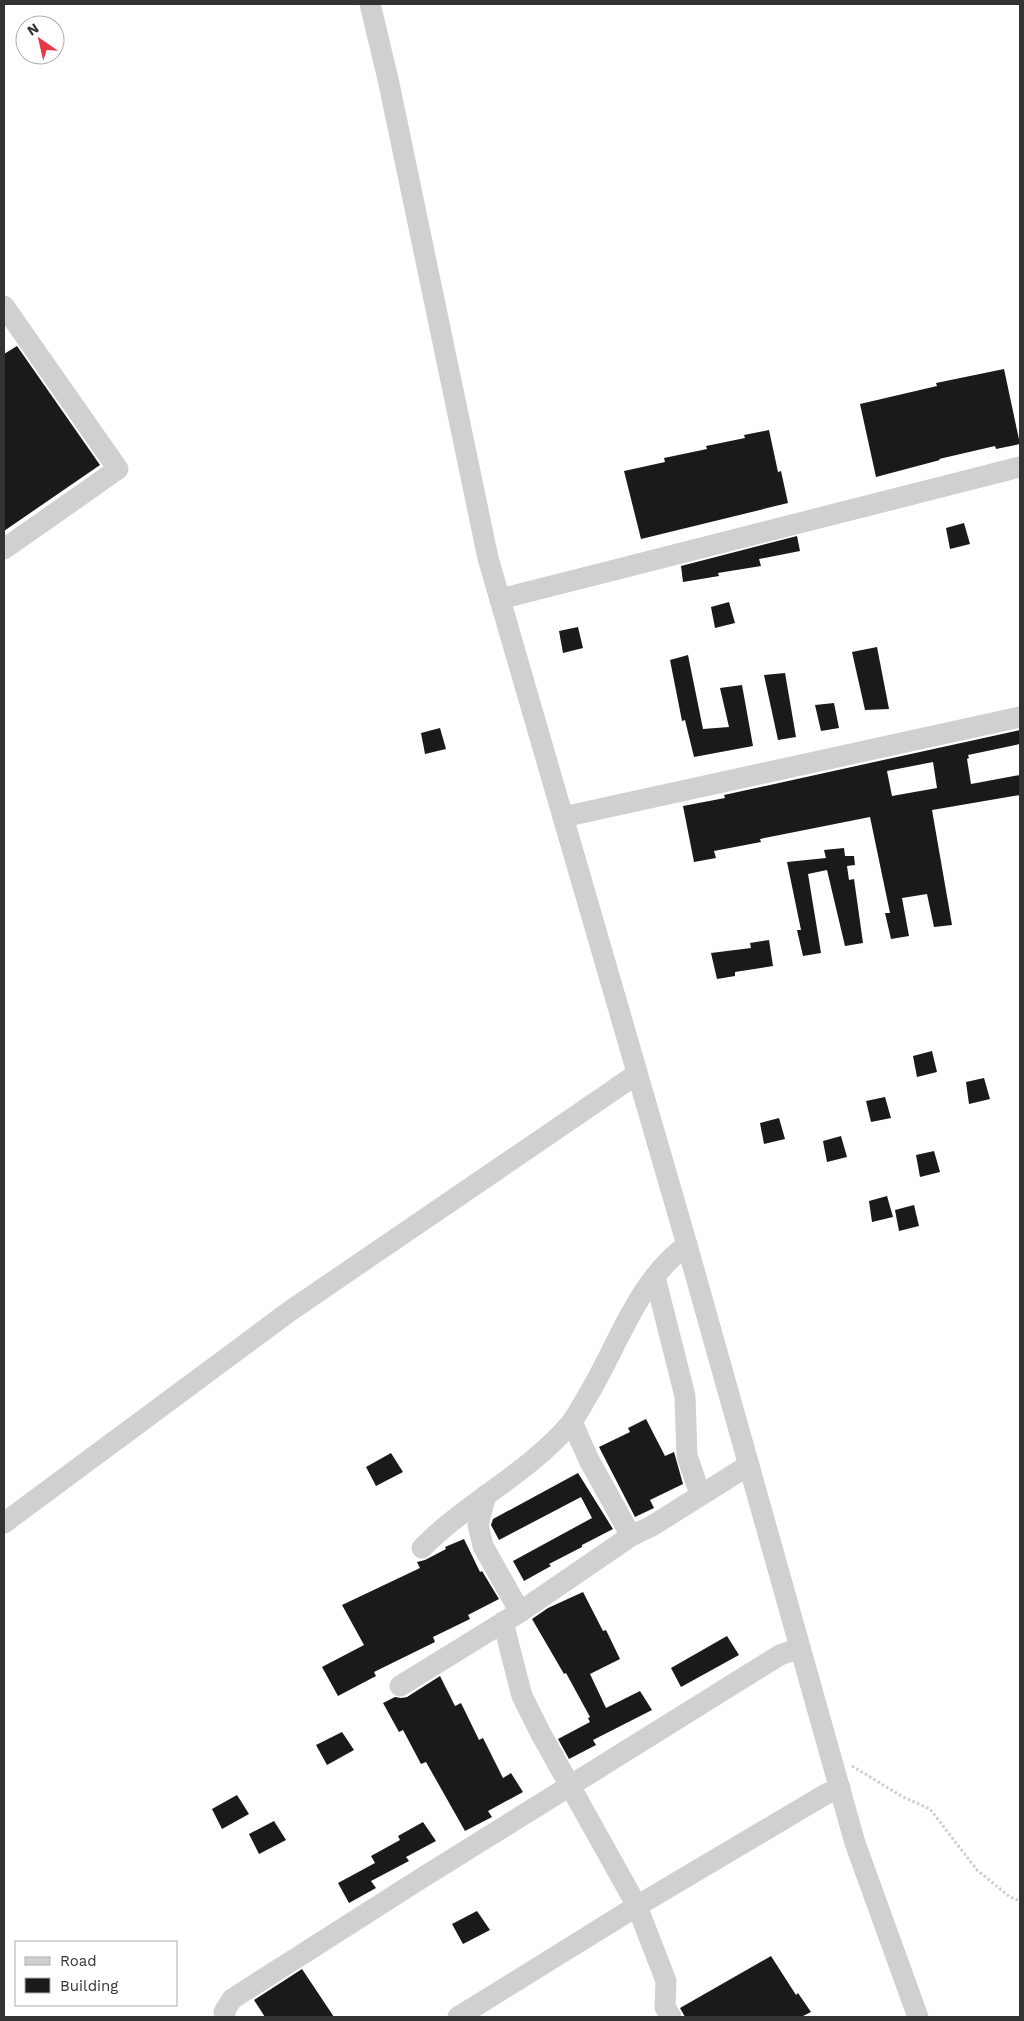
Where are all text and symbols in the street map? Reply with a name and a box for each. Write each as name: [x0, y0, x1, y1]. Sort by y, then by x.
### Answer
north arrow: [15, 15, 65, 65]
text: N: [24, 20, 42, 39]
legend: [15, 1941, 178, 2006]
text: Road: [60, 1952, 97, 1970]
text: Building: [60, 1977, 118, 1995]

